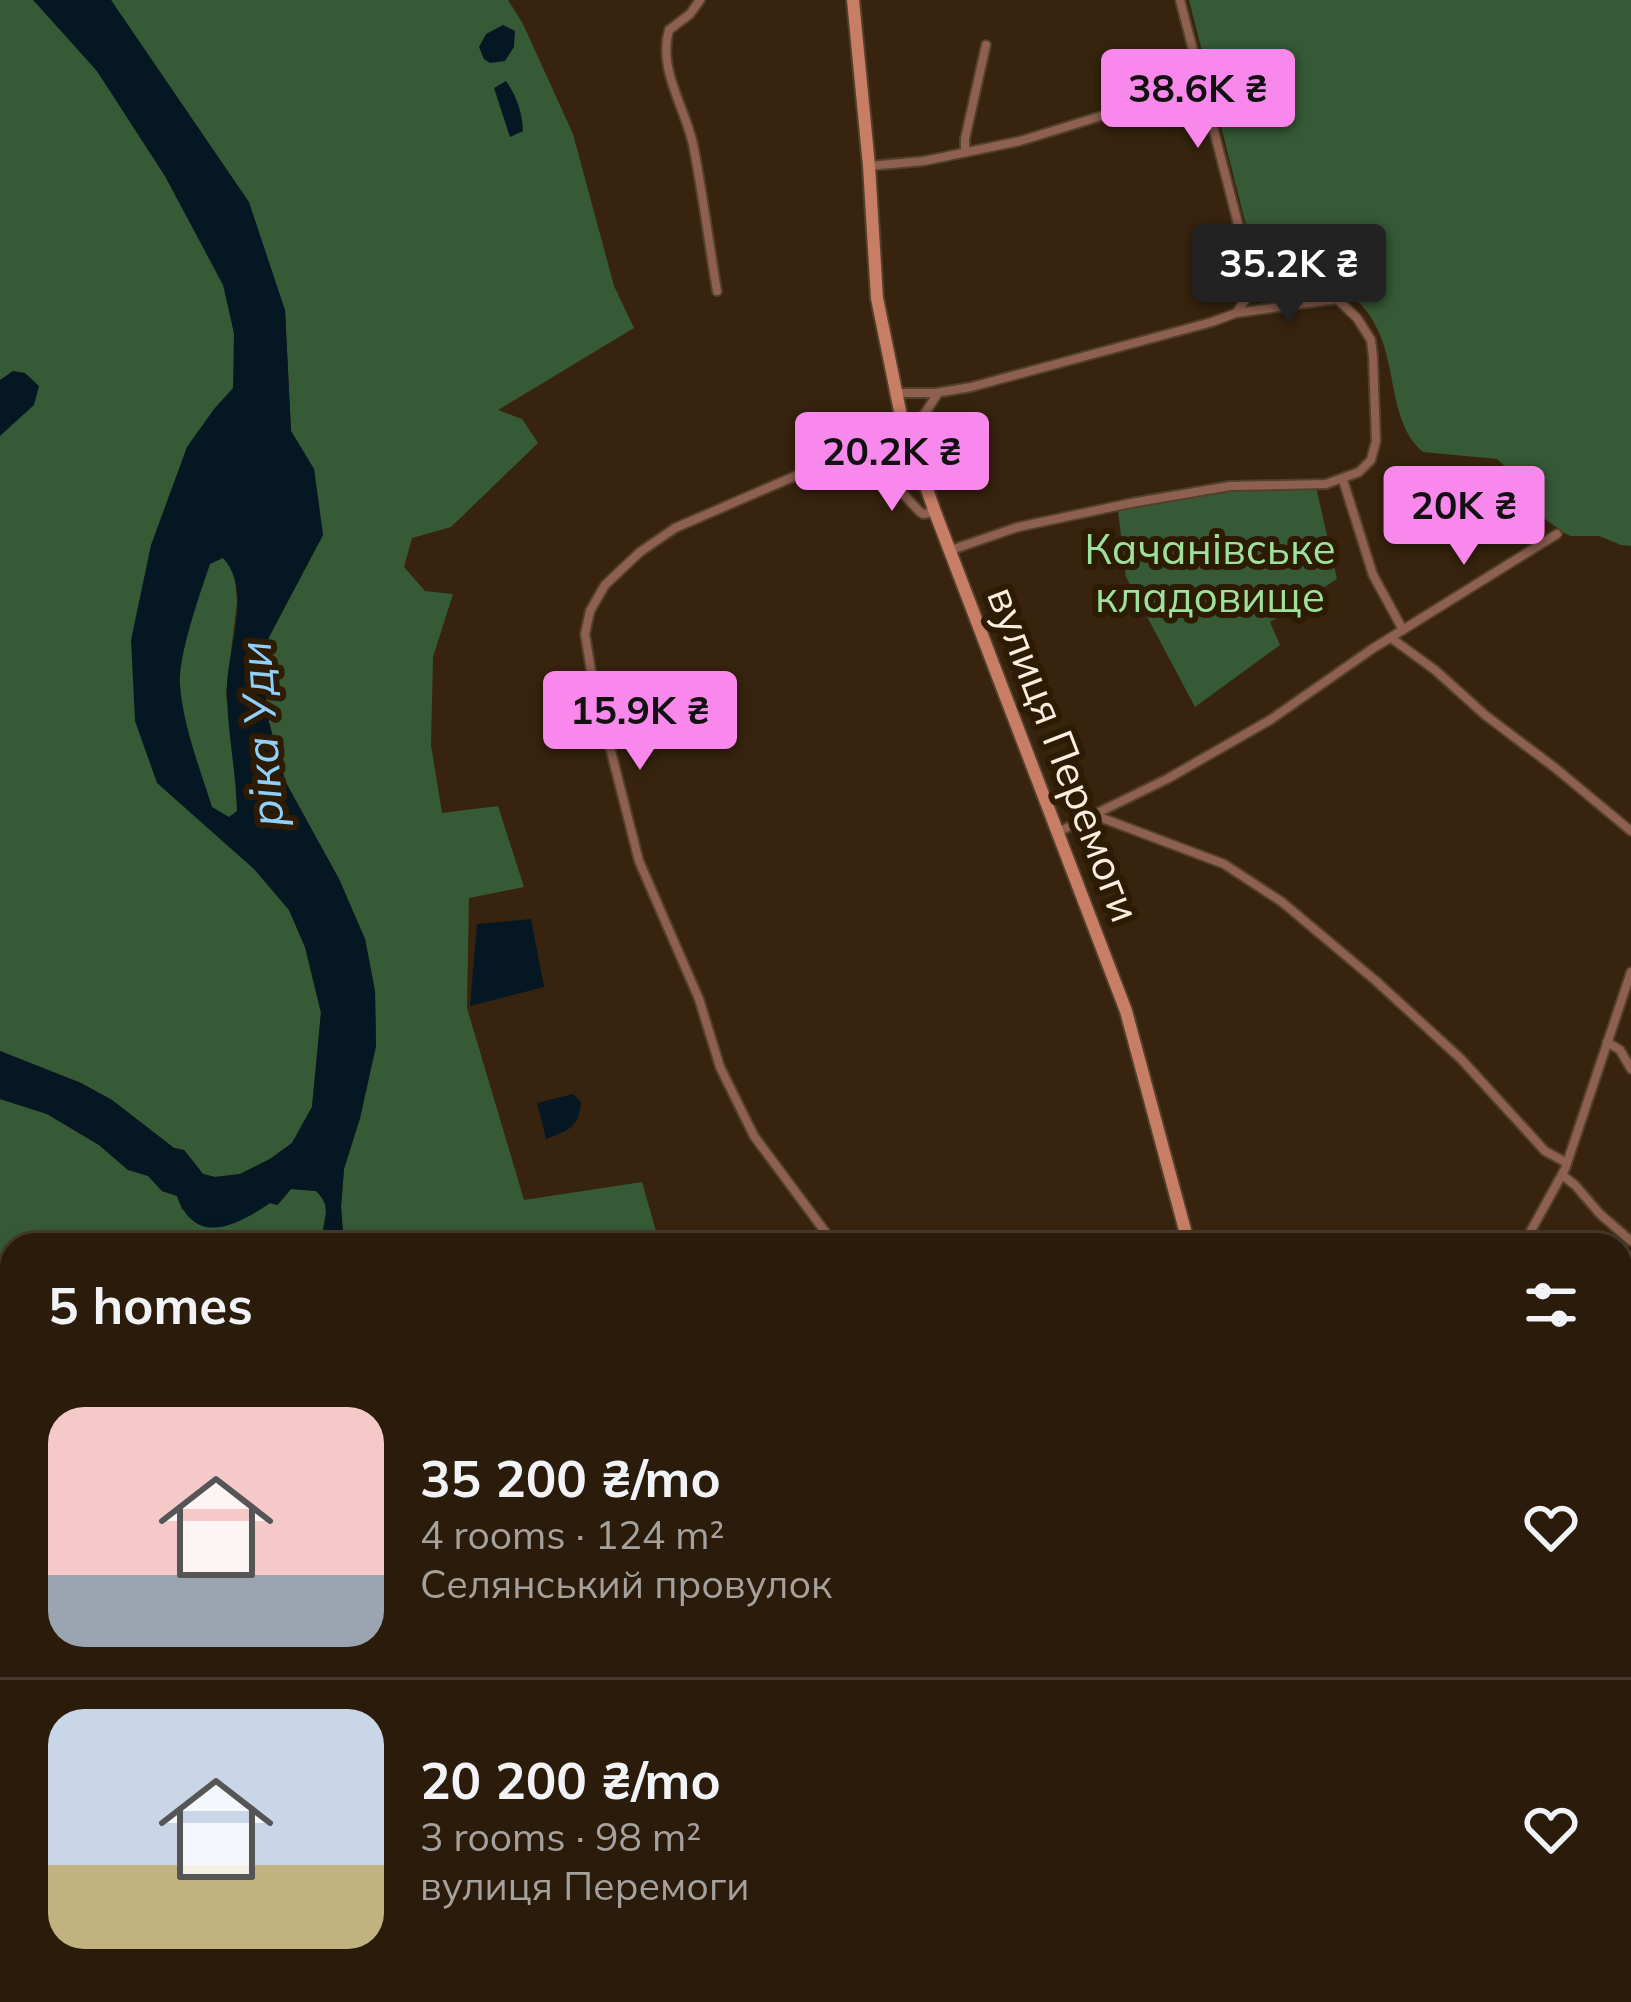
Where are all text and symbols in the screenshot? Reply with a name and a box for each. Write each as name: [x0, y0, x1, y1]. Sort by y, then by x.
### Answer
pin: 38.6K ₴: [1087, 49, 1309, 151]
text: 38.6K ₴: [1128, 63, 1268, 112]
pin: 35.2K ₴: [1178, 224, 1400, 326]
text: 35.2K ₴: [1219, 238, 1359, 287]
pin: 20.2K ₴: [781, 412, 1003, 514]
text: 20.2K ₴: [822, 426, 962, 475]
pin: 20K ₴: [1380, 466, 1548, 568]
text: 20K ₴: [1411, 480, 1517, 529]
park label: Качанівське кладовище: [1084, 522, 1336, 623]
street label: вулиця Перемоги: [976, 579, 1153, 929]
water label: ріка Уди: [226, 639, 294, 829]
pin: 15.9K ₴: [529, 671, 751, 773]
text: 15.9K ₴: [570, 685, 710, 734]
icon: filters: [1518, 1272, 1584, 1338]
text: 5 homes: [48, 1273, 253, 1337]
text: 35 200 ₴/mo: [420, 1446, 721, 1510]
icon: home: [144, 1455, 288, 1599]
icon: heart: [1518, 1494, 1584, 1560]
text: 4 rooms · 124 m²: [420, 1510, 724, 1559]
text: Селянський провулок: [420, 1559, 832, 1608]
text: 20 200 ₴/mo: [420, 1748, 721, 1812]
icon: home: [144, 1757, 288, 1901]
icon: heart: [1518, 1796, 1584, 1862]
text: 3 rooms · 98 m²: [420, 1812, 701, 1861]
text: вулиця Перемоги: [420, 1861, 750, 1910]

